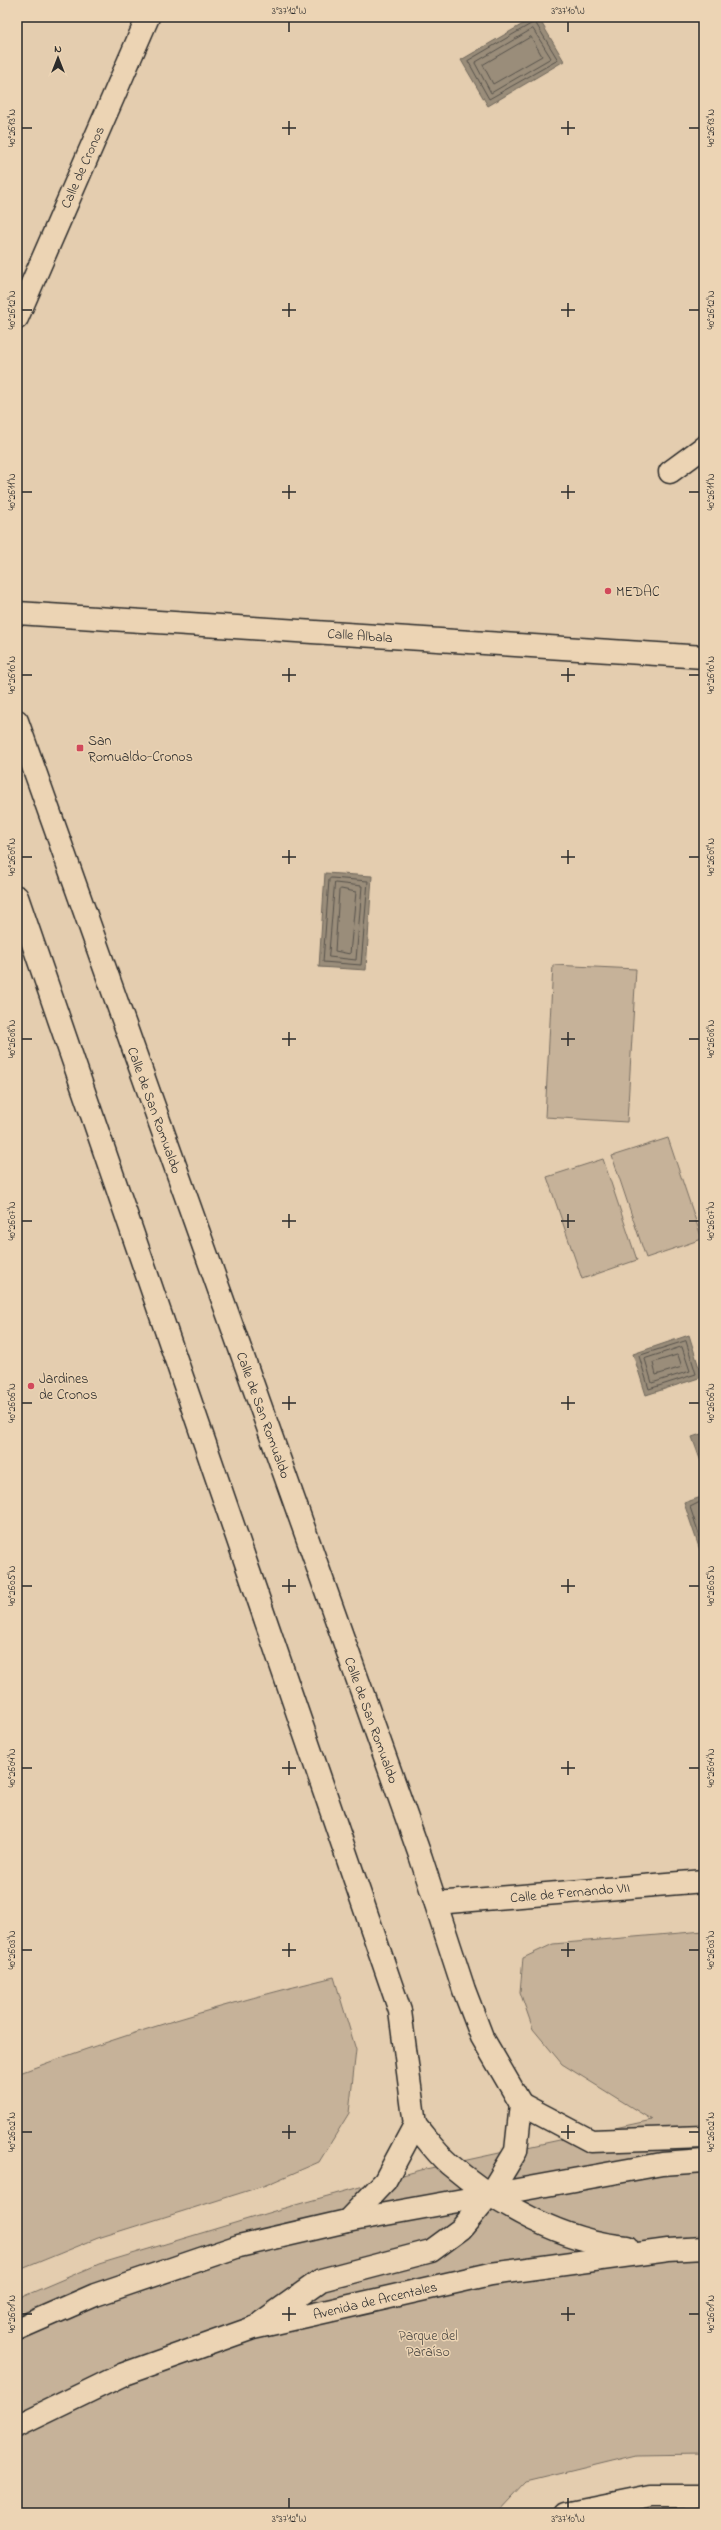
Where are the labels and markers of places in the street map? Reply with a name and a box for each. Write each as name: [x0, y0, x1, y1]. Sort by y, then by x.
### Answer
place label: MEDAC: [616, 582, 660, 603]
marker: MEDAC: [603, 586, 613, 596]
place label: San Romualdo-Cronos: [88, 731, 193, 768]
marker: San Romualdo-Cronos: [75, 743, 85, 753]
place label: Jardines de Cronos: [39, 1369, 97, 1406]
marker: Jardines de Cronos: [26, 1381, 36, 1391]

